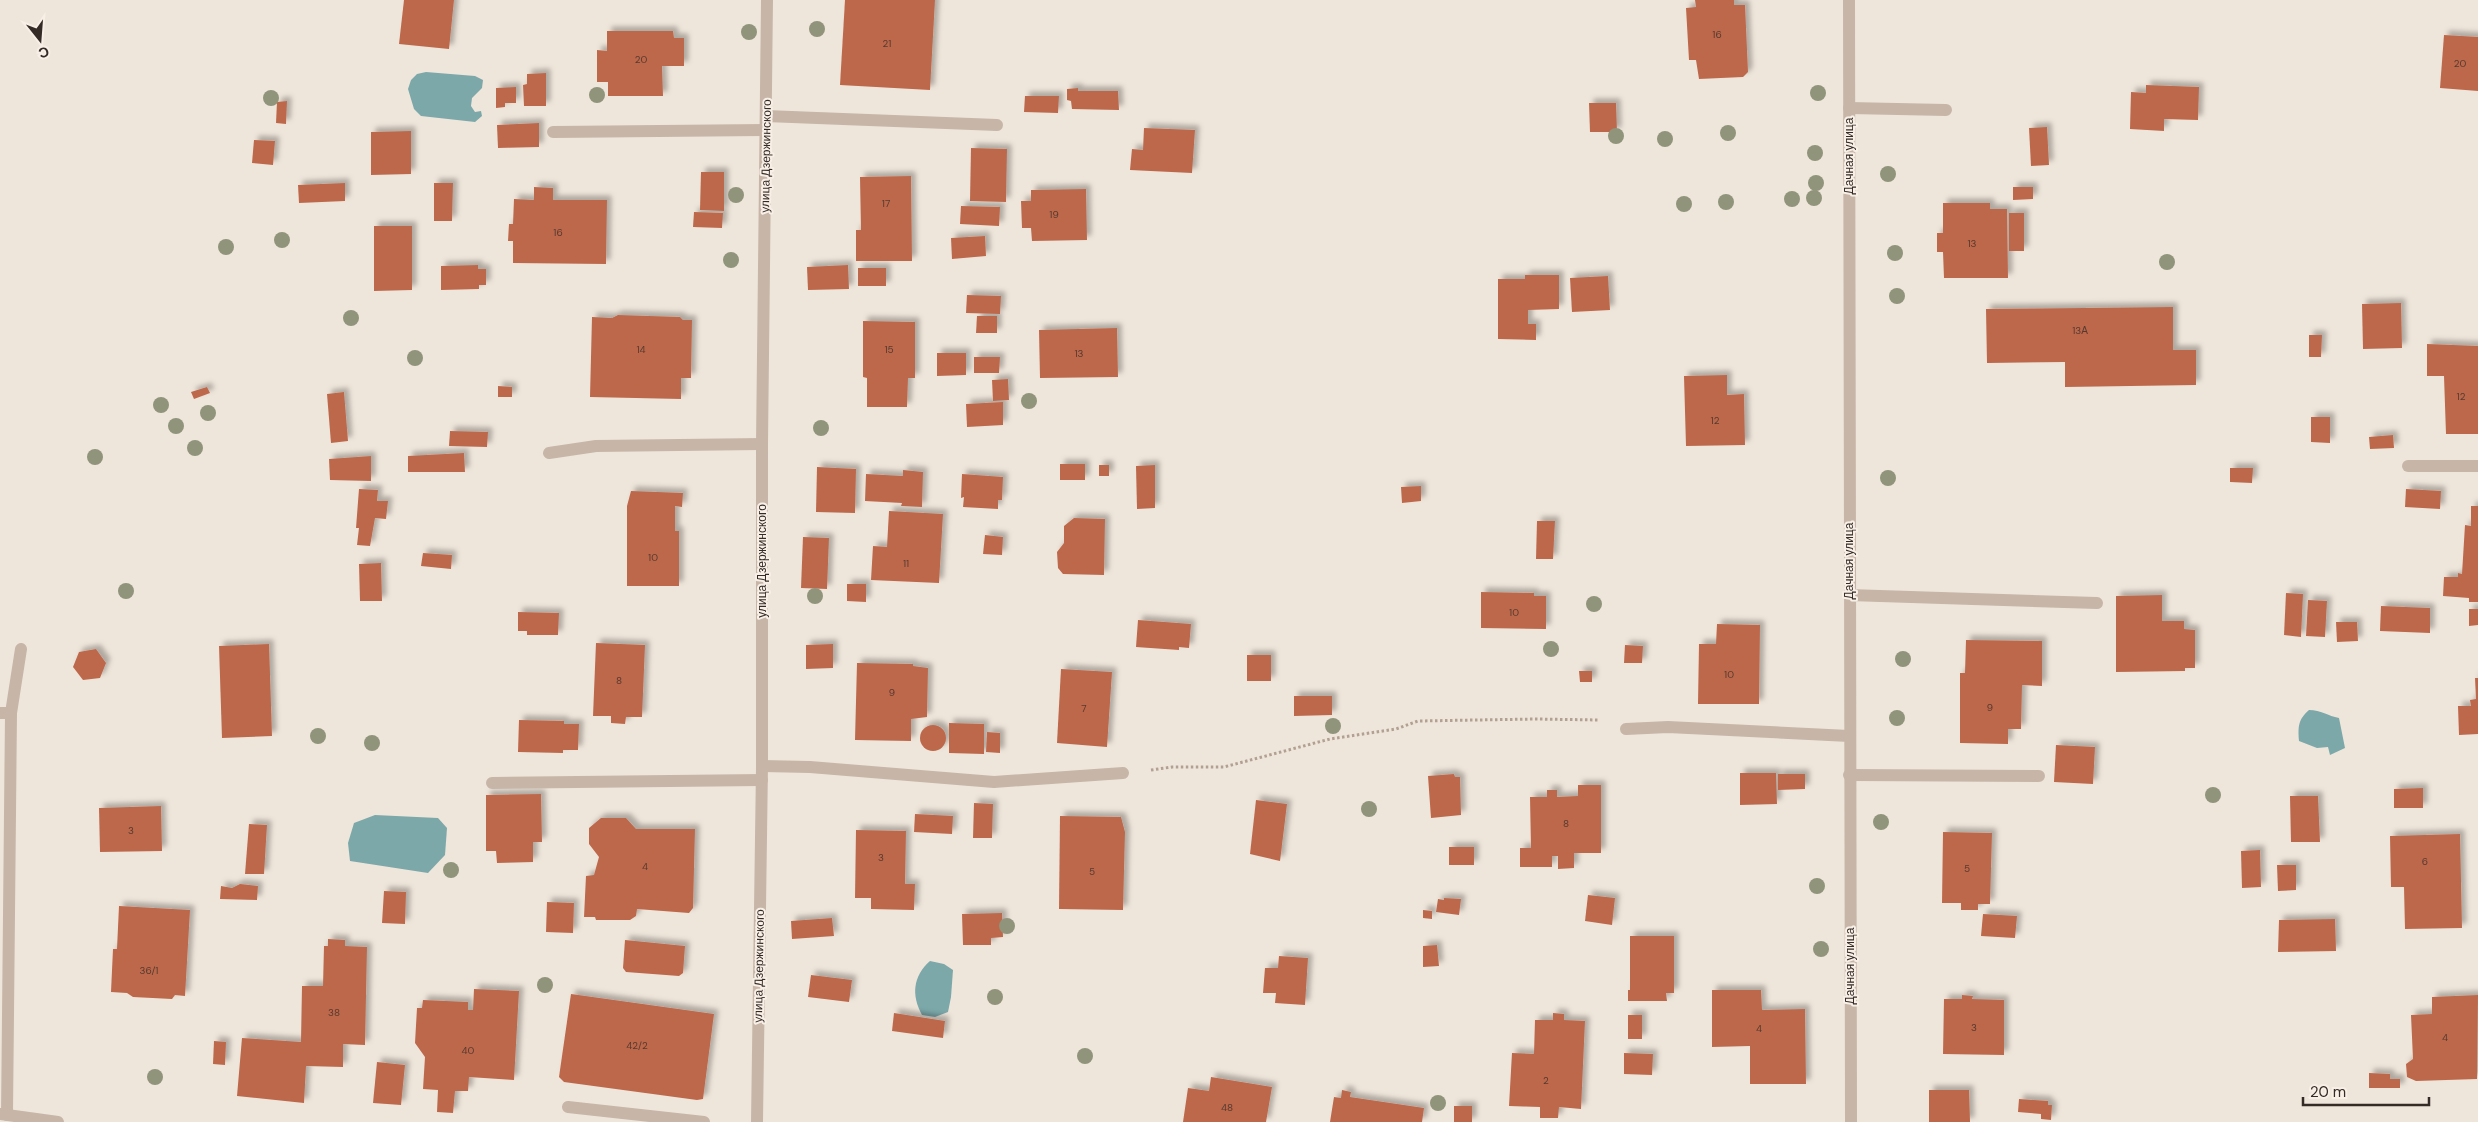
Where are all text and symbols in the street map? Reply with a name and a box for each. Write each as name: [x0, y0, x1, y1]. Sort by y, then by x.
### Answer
north arrow: [15, 15, 65, 65]
house number: 16: [1712, 28, 1722, 41]
house number: 21: [883, 37, 891, 50]
text: С: [36, 42, 51, 63]
house number: 20: [635, 53, 647, 66]
house number: 20: [2454, 57, 2466, 70]
street label: улица Дзержинского: [757, 99, 775, 213]
street label: Дачная улица: [1841, 117, 1857, 194]
house number: 17: [882, 197, 890, 210]
house number: 19: [1049, 208, 1059, 221]
house number: 16: [553, 226, 563, 239]
house number: 13: [1967, 237, 1977, 250]
house number: 13А: [2072, 324, 2088, 337]
house number: 14: [636, 343, 646, 356]
house number: 15: [884, 343, 894, 356]
house number: 13: [1074, 347, 1084, 360]
house number: 12: [2457, 390, 2466, 403]
house number: 12: [1711, 414, 1720, 427]
street label: улица Дзержинского: [754, 504, 770, 618]
street label: Дачная улица: [1841, 522, 1857, 599]
house number: 10: [648, 551, 658, 564]
house number: 11: [903, 557, 909, 570]
house number: 10: [1509, 606, 1519, 619]
house number: 10: [1724, 668, 1734, 681]
house number: 8: [616, 674, 622, 687]
house number: 9: [889, 686, 895, 699]
house number: 9: [1987, 701, 1993, 714]
house number: 7: [1081, 702, 1087, 715]
house number: 8: [1563, 817, 1569, 830]
house number: 3: [128, 824, 134, 837]
house number: 3: [878, 851, 884, 864]
house number: 6: [2422, 855, 2428, 868]
house number: 4: [642, 860, 648, 873]
house number: 5: [1964, 862, 1970, 875]
house number: 5: [1089, 865, 1095, 878]
street label: улица Дзержинского: [750, 909, 768, 1023]
street label: Дачная улица: [1842, 927, 1858, 1004]
house number: 36/1: [140, 964, 158, 977]
house number: 38: [328, 1006, 340, 1019]
house number: 3: [1971, 1021, 1977, 1034]
house number: 4: [1756, 1022, 1762, 1035]
house number: 4: [2442, 1031, 2448, 1044]
house number: 42/2: [626, 1039, 648, 1052]
house number: 40: [462, 1044, 475, 1057]
house number: 2: [1543, 1074, 1549, 1087]
scale bar: [2303, 1074, 2429, 1106]
text: 20 m: [2310, 1082, 2346, 1102]
house number: 48: [1221, 1101, 1233, 1114]

